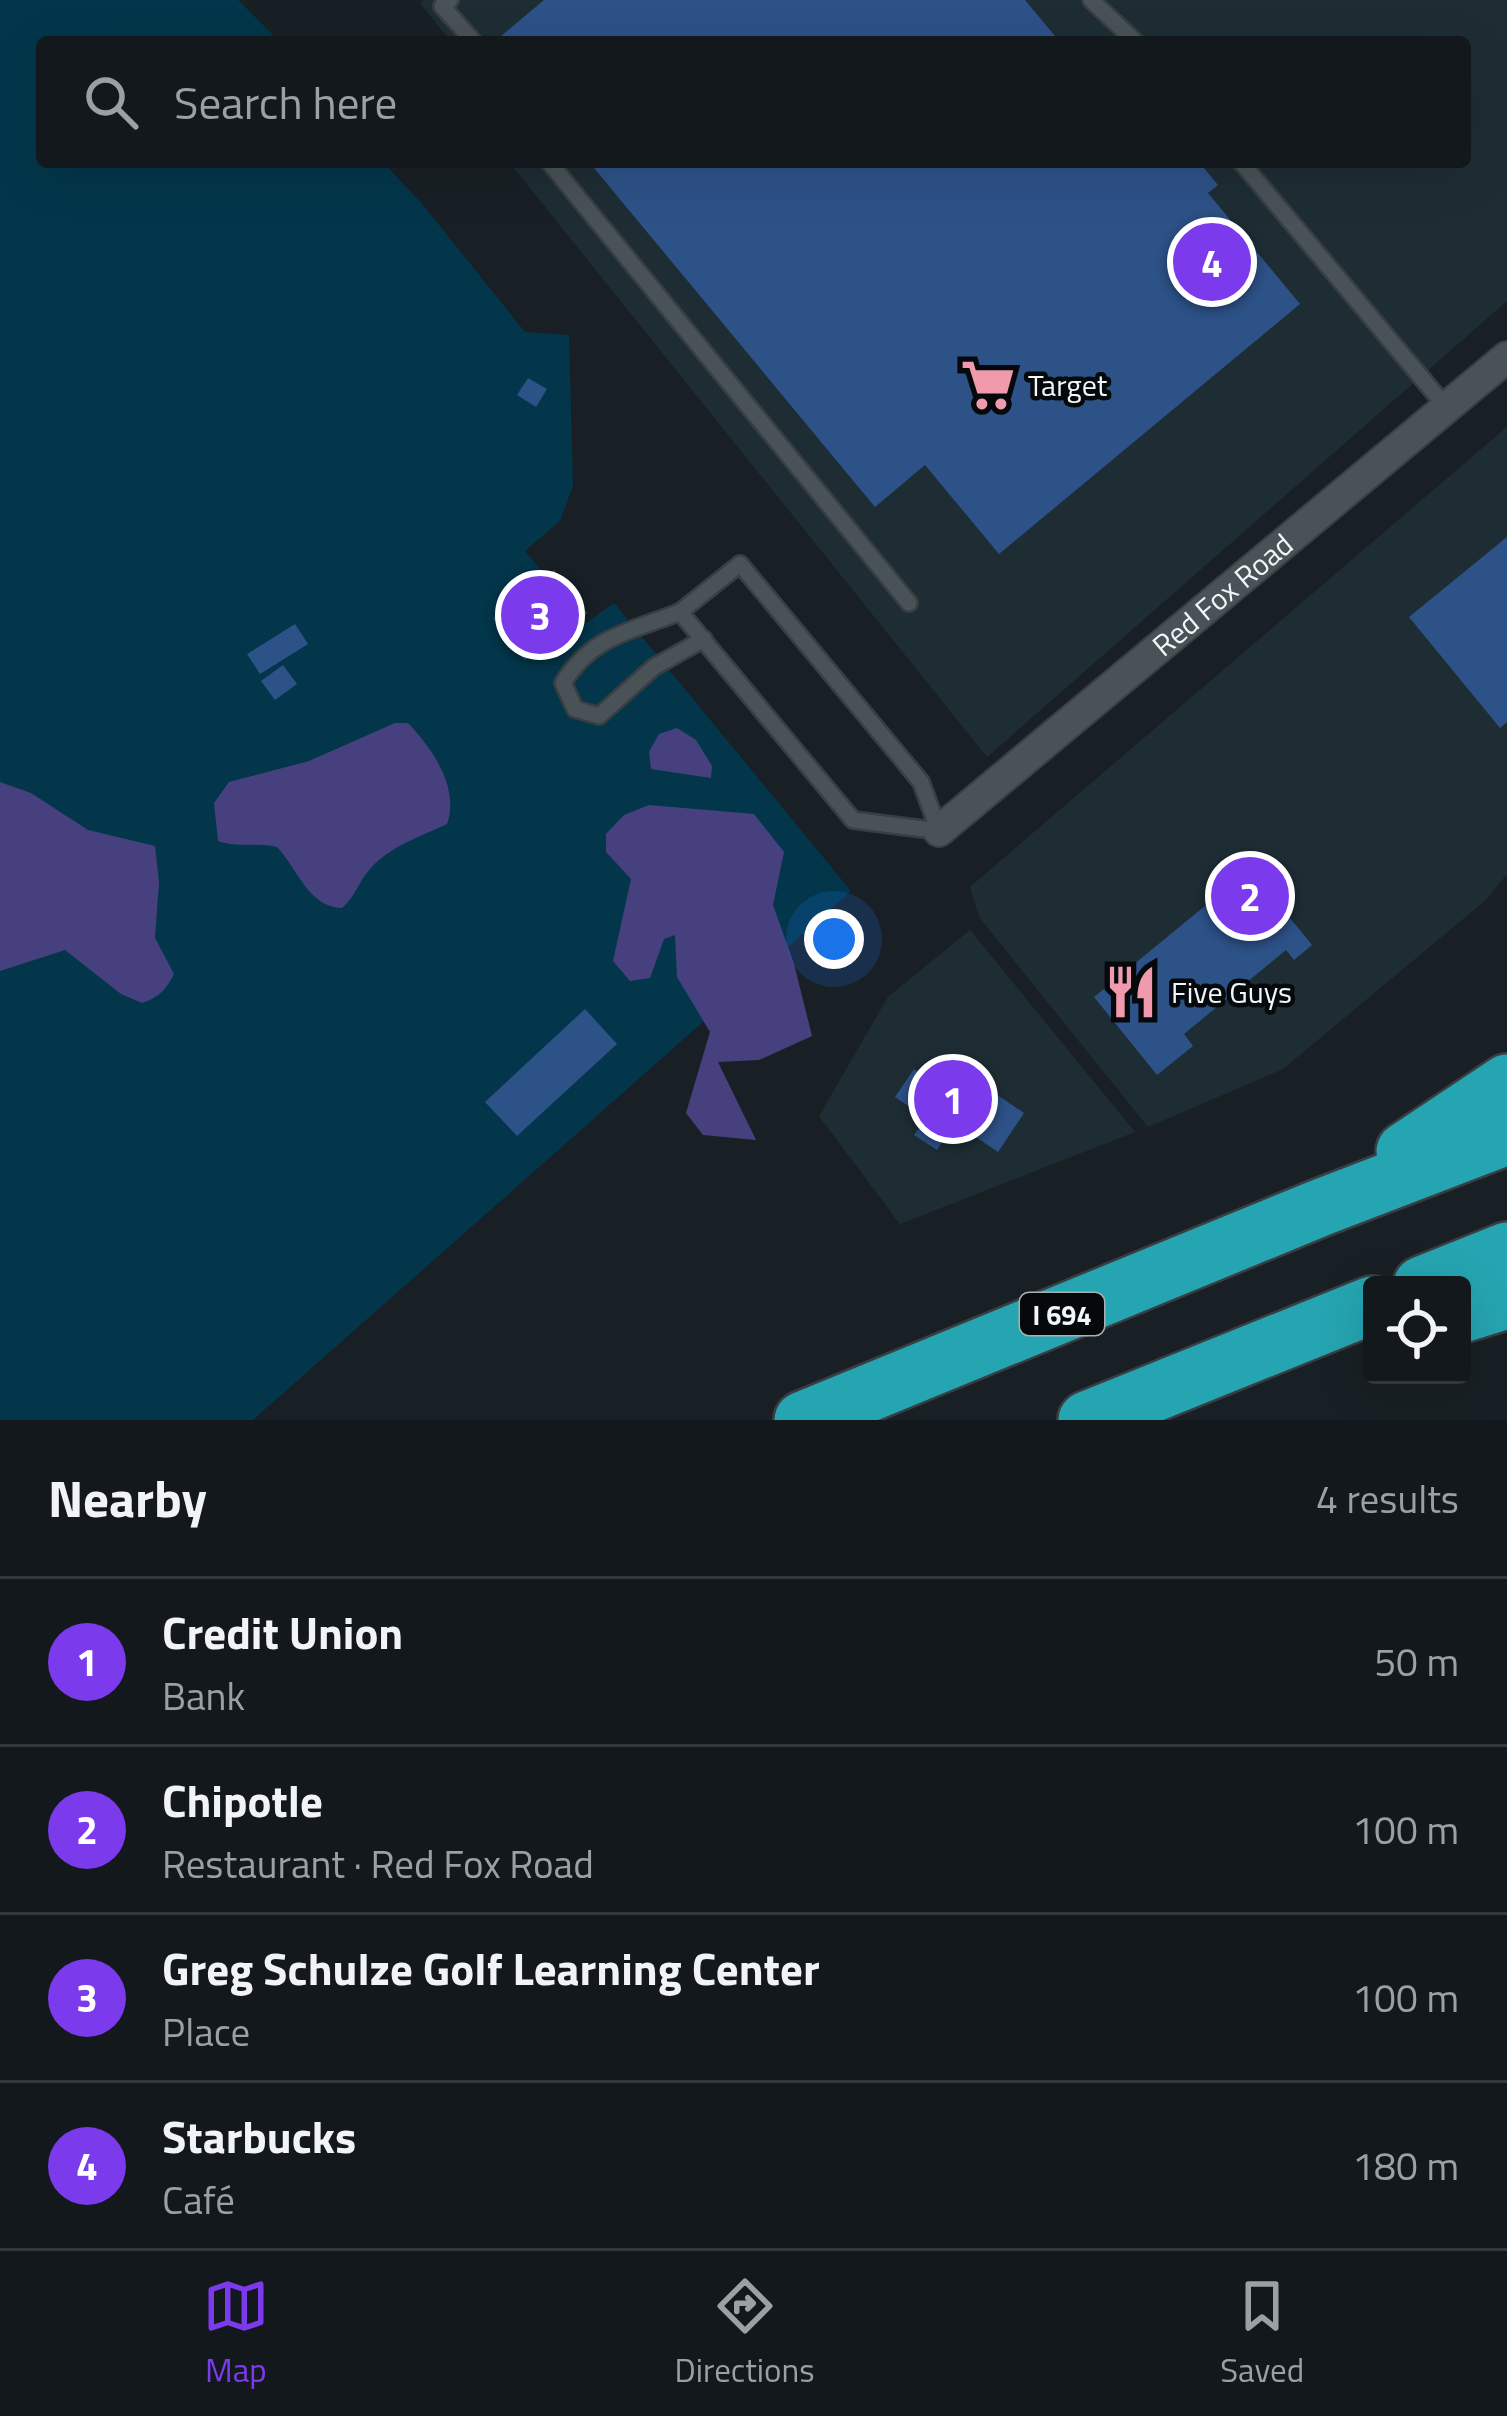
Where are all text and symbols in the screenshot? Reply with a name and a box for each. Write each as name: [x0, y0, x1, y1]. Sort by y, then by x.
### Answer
search box: [36, 36, 1471, 168]
text: Search here: [174, 68, 397, 136]
icon: search: [78, 69, 144, 135]
pin: 4: [1173, 217, 1251, 307]
supermarket icon: Target: [959, 356, 1017, 414]
place label: Target: [1028, 362, 1108, 408]
street label: Red Fox Road: [1142, 522, 1303, 667]
pin: 3: [501, 570, 579, 660]
pin: 2: [1211, 851, 1289, 941]
your location: [804, 909, 864, 969]
restaurant icon: Five Guys: [1102, 963, 1160, 1021]
place label: Five Guys: [1171, 969, 1292, 1015]
pin: 1: [914, 1054, 992, 1144]
map controls: [1363, 1276, 1471, 1384]
button: locate: [1363, 1276, 1471, 1384]
road number: I 694: [1020, 1293, 1104, 1335]
text: Nearby: [48, 1459, 207, 1537]
text: 4 results: [1316, 1469, 1459, 1528]
text: Credit Union: [162, 1598, 403, 1666]
text: 1: [76, 1632, 98, 1691]
text: 50 m: [1374, 1632, 1459, 1691]
text: Bank: [162, 1666, 245, 1725]
text: Chipotle: [162, 1766, 323, 1834]
text: 2: [76, 1800, 98, 1859]
text: 100 m: [1352, 1800, 1459, 1859]
text: Restaurant · Red Fox Road: [162, 1834, 594, 1893]
text: Greg Schulze Golf Learning Center: [162, 1934, 820, 2002]
text: 3: [76, 1968, 98, 2027]
text: 100 m: [1352, 1968, 1459, 2027]
text: Place: [162, 2002, 250, 2061]
text: Starbucks: [162, 2102, 356, 2170]
text: 4: [76, 2136, 98, 2195]
text: 180 m: [1352, 2136, 1459, 2195]
text: Café: [162, 2170, 235, 2229]
tab: Map: [203, 2273, 269, 2395]
tab: Directions: [675, 2273, 814, 2395]
tab: Saved: [1220, 2273, 1304, 2395]

